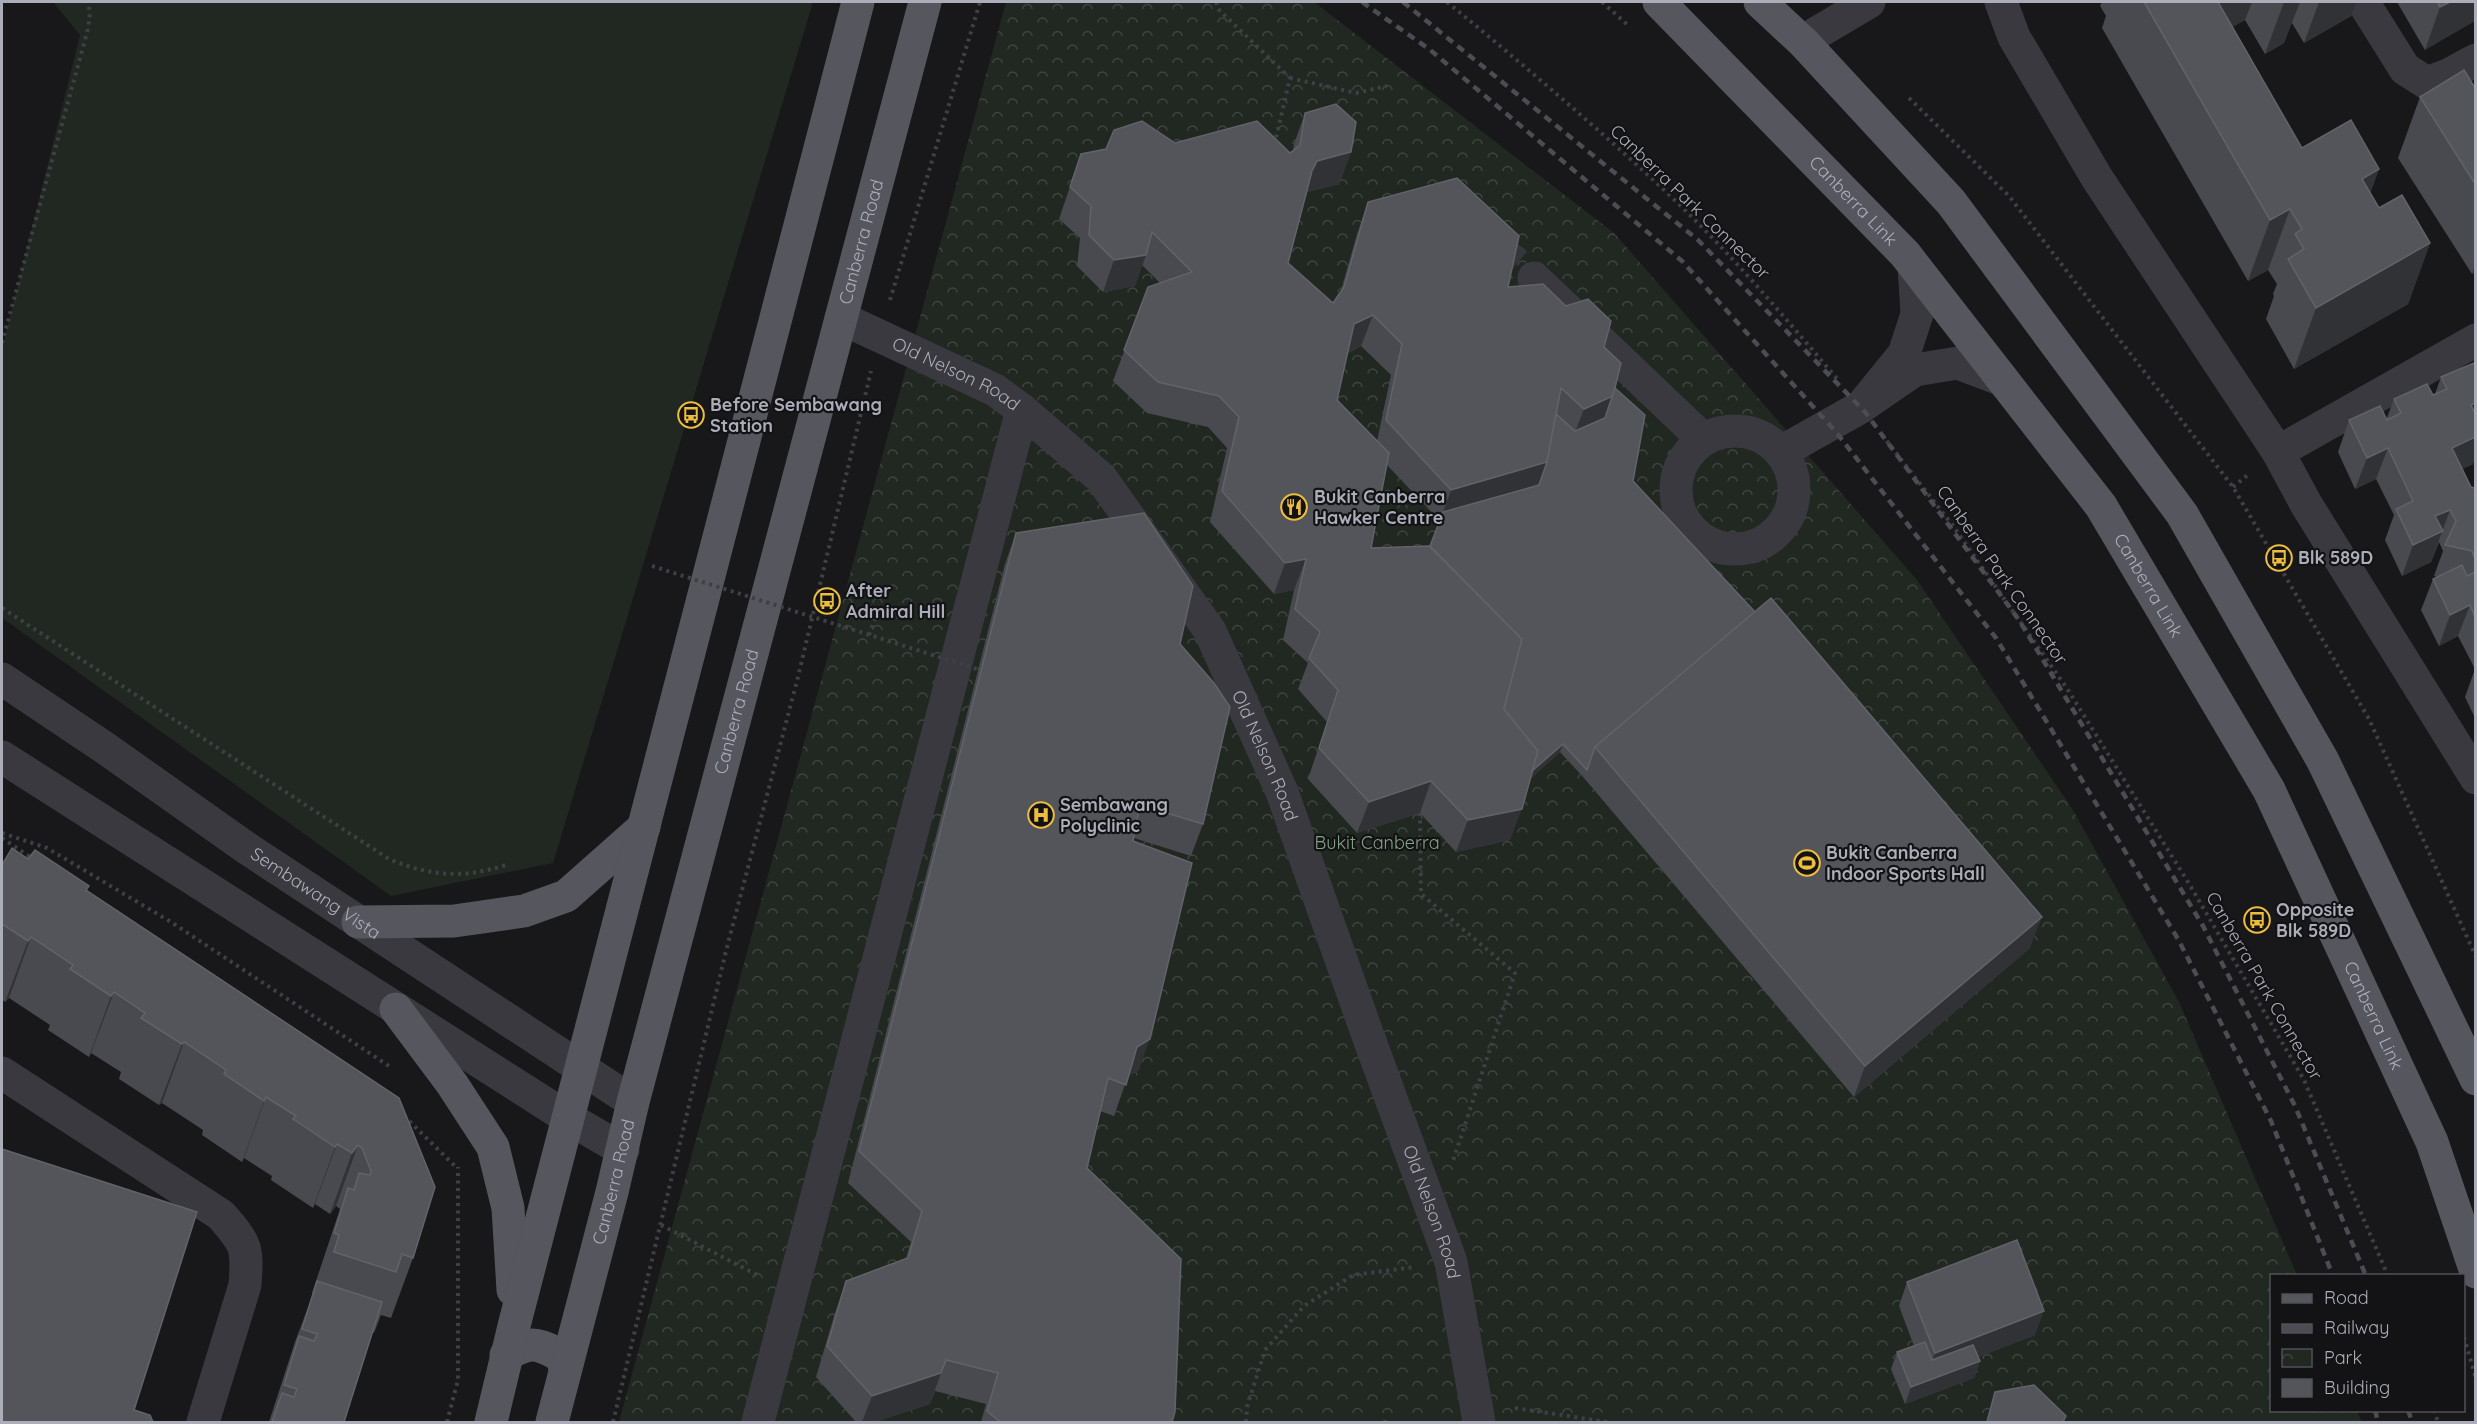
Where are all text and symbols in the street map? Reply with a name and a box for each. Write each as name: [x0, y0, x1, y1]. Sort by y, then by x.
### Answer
street label: Canberra Park Connector: [1606, 119, 1775, 284]
street label: Canberra Link: [1804, 151, 1903, 251]
street label: Canberra Road: [833, 177, 888, 307]
street label: Old Nelson Road: [889, 332, 1025, 416]
place label: Before Sembawang Station: [710, 393, 882, 437]
bus stop icon: Before Sembawang Station: [676, 400, 706, 430]
street label: Canberra Park Connector: [1932, 481, 2073, 669]
place label: Bukit Canberra Hawker Centre: [1314, 485, 1445, 529]
restaurant icon: Bukit Canberra Hawker Centre: [1279, 492, 1309, 522]
street label: Canberra Link: [2109, 529, 2188, 642]
bus stop icon: Blk 589D: [2264, 543, 2294, 573]
place label: Blk 589D: [2298, 546, 2373, 569]
place label: After Admiral Hill: [846, 579, 945, 623]
bus stop icon: After Admiral Hill: [812, 586, 842, 616]
street label: Canberra Road: [709, 647, 764, 777]
street label: Old Nelson Road: [1227, 686, 1303, 824]
place label: Sembawang Polyclinic: [1060, 793, 1168, 837]
hospital icon: Sembawang Polyclinic: [1026, 800, 1056, 830]
park label: Bukit Canberra: [1314, 831, 1440, 854]
place label: Bukit Canberra Indoor Sports Hall: [1826, 841, 1985, 885]
street label: Sembawang Vista: [247, 842, 385, 944]
sports icon: Bukit Canberra Indoor Sports Hall: [1792, 848, 1822, 878]
street label: Canberra Park Connector: [2201, 888, 2328, 1084]
place label: Opposite Blk 589D: [2276, 898, 2354, 942]
bus stop icon: Opposite Blk 589D: [2242, 905, 2272, 935]
street label: Canberra Link: [2339, 957, 2409, 1073]
street label: Canberra Road: [587, 1117, 640, 1247]
street label: Old Nelson Road: [1398, 1142, 1466, 1280]
legend: [2270, 1274, 2465, 1412]
text: Road: [2324, 1286, 2369, 1309]
text: Railway: [2324, 1316, 2390, 1339]
text: Park: [2324, 1346, 2362, 1369]
text: Building: [2324, 1376, 2390, 1399]

